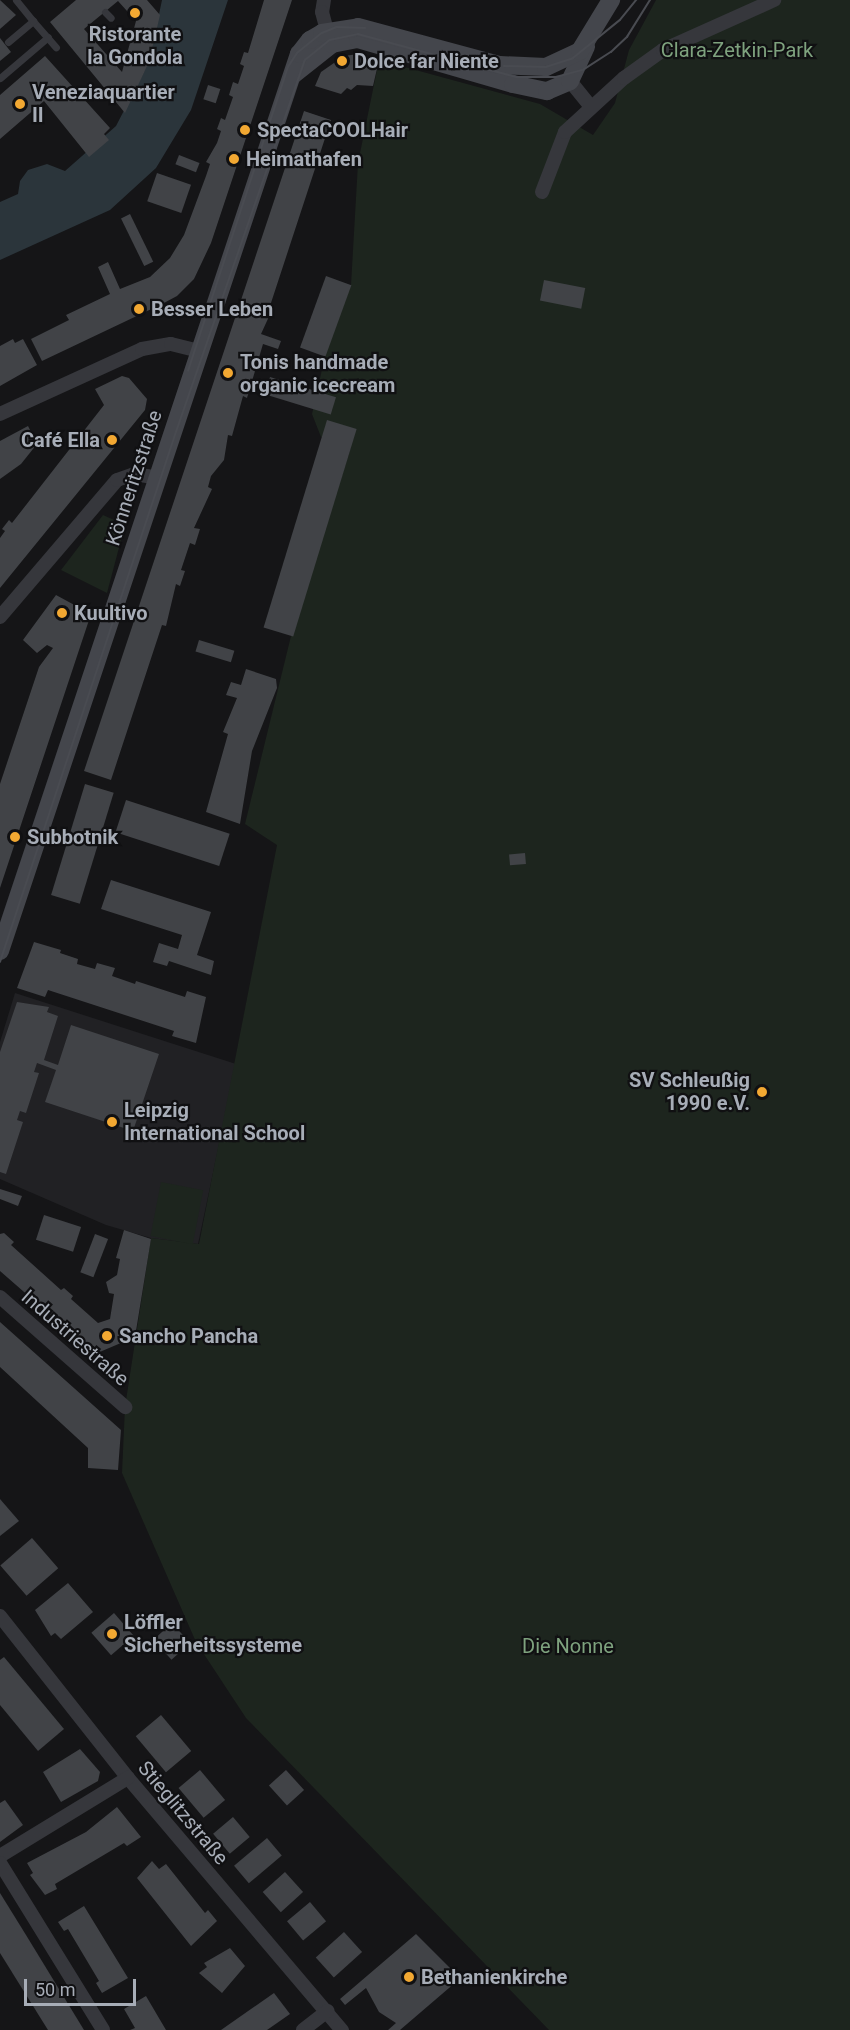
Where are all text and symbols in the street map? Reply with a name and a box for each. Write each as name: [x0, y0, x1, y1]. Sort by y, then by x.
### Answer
marker: Ristorante la Gondola: [128, 6, 142, 20]
place label: Ristorante la Gondola: [87, 22, 183, 69]
park label: Clara-Zetkin-Park: [661, 38, 813, 62]
place label: Dolce far Niente: [354, 49, 499, 73]
marker: Dolce far Niente: [335, 54, 349, 68]
place label: Veneziaquartier II: [32, 80, 175, 127]
marker: Veneziaquartier II: [13, 97, 27, 111]
place label: SpectaCOOLHair: [257, 118, 408, 142]
marker: SpectaCOOLHair: [238, 123, 252, 137]
place label: Heimathafen: [246, 147, 362, 171]
marker: Heimathafen: [227, 152, 241, 166]
place label: Besser Leben: [151, 297, 273, 321]
marker: Besser Leben: [132, 302, 146, 316]
place label: Tonis handmade organic icecream: [240, 350, 395, 397]
marker: Tonis handmade organic icecream: [221, 366, 235, 380]
street label: Könneritzstraße: [101, 407, 167, 549]
place label: Café Ella: [21, 428, 100, 452]
marker: Café Ella: [105, 433, 119, 447]
place label: Kuultivo: [74, 601, 148, 625]
marker: Kuultivo: [55, 606, 69, 620]
place label: Subbotnik: [27, 825, 118, 849]
marker: Subbotnik: [8, 830, 22, 844]
place label: SV Schleußig 1990 e.V.: [629, 1068, 750, 1115]
marker: SV Schleußig 1990 e.V.: [755, 1085, 769, 1099]
place label: Leipzig International School: [124, 1098, 305, 1145]
marker: Leipzig International School: [105, 1115, 119, 1129]
street label: Industriestraße: [16, 1285, 134, 1391]
place label: Sancho Pancha: [119, 1324, 258, 1348]
marker: Sancho Pancha: [100, 1329, 114, 1343]
place label: Löffler Sicherheitssysteme: [124, 1610, 302, 1657]
marker: Löffler Sicherheitssysteme: [105, 1627, 119, 1641]
park label: Die Nonne: [522, 1634, 614, 1658]
street label: Stieglitzstraße: [133, 1756, 233, 1870]
place label: Bethanienkirche: [421, 1965, 567, 1989]
scale bar: [27, 1967, 140, 2005]
marker: Bethanienkirche: [402, 1970, 416, 1984]
text: 50 m: [35, 1979, 75, 2000]

